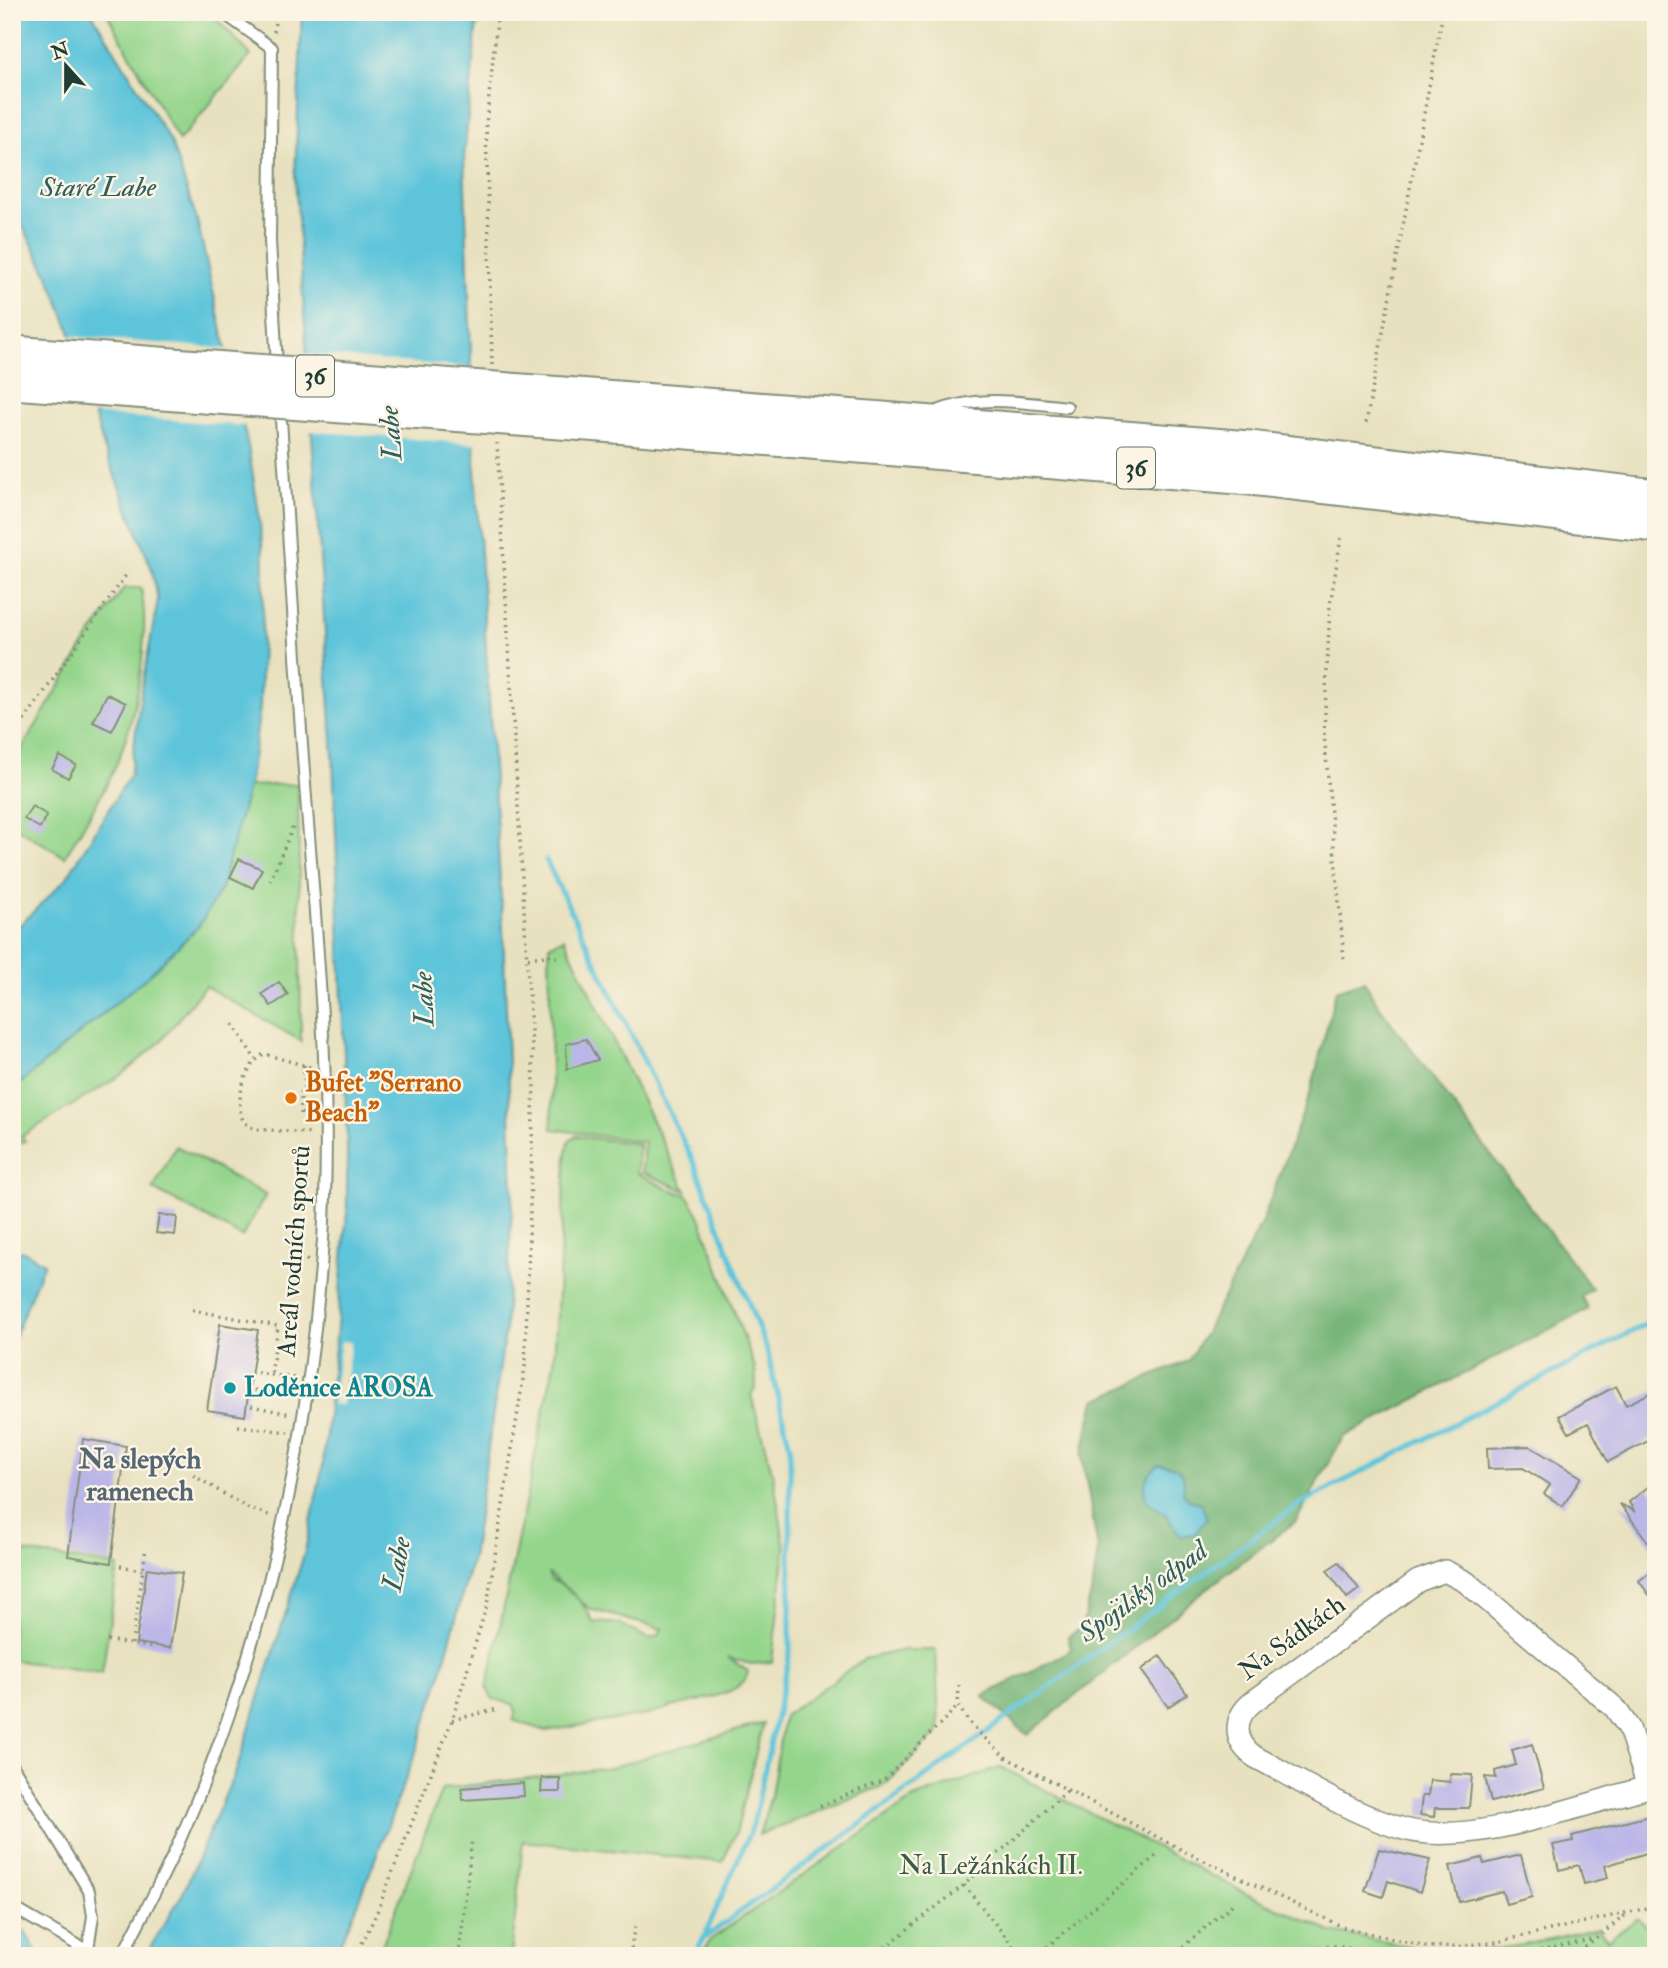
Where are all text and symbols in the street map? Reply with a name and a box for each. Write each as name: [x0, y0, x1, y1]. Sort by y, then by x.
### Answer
north arrow: [32, 32, 102, 102]
text: N: [47, 36, 73, 66]
water label: Staré Labe: [39, 170, 157, 205]
road number: 36: [296, 356, 334, 396]
water label: Labe: [372, 404, 410, 462]
road number: 36: [1117, 448, 1155, 489]
water label: Labe: [406, 970, 442, 1028]
place label: Bufet "Serrano Beach": [305, 1067, 462, 1129]
marker: Bufet "Serrano Beach": [283, 1090, 299, 1106]
street label: Areál vodních sportů: [271, 1144, 318, 1359]
place label: Loděnice AROSA: [244, 1372, 433, 1404]
marker: Loděnice AROSA: [222, 1380, 238, 1396]
district label: Na slepých ramenech: [78, 1442, 201, 1509]
water label: Spojilský odpad: [1071, 1532, 1216, 1651]
water label: Labe: [374, 1533, 420, 1595]
street label: Na Sádkách: [1233, 1588, 1352, 1687]
park label: Na Ležánkách II.: [899, 1850, 1083, 1882]

